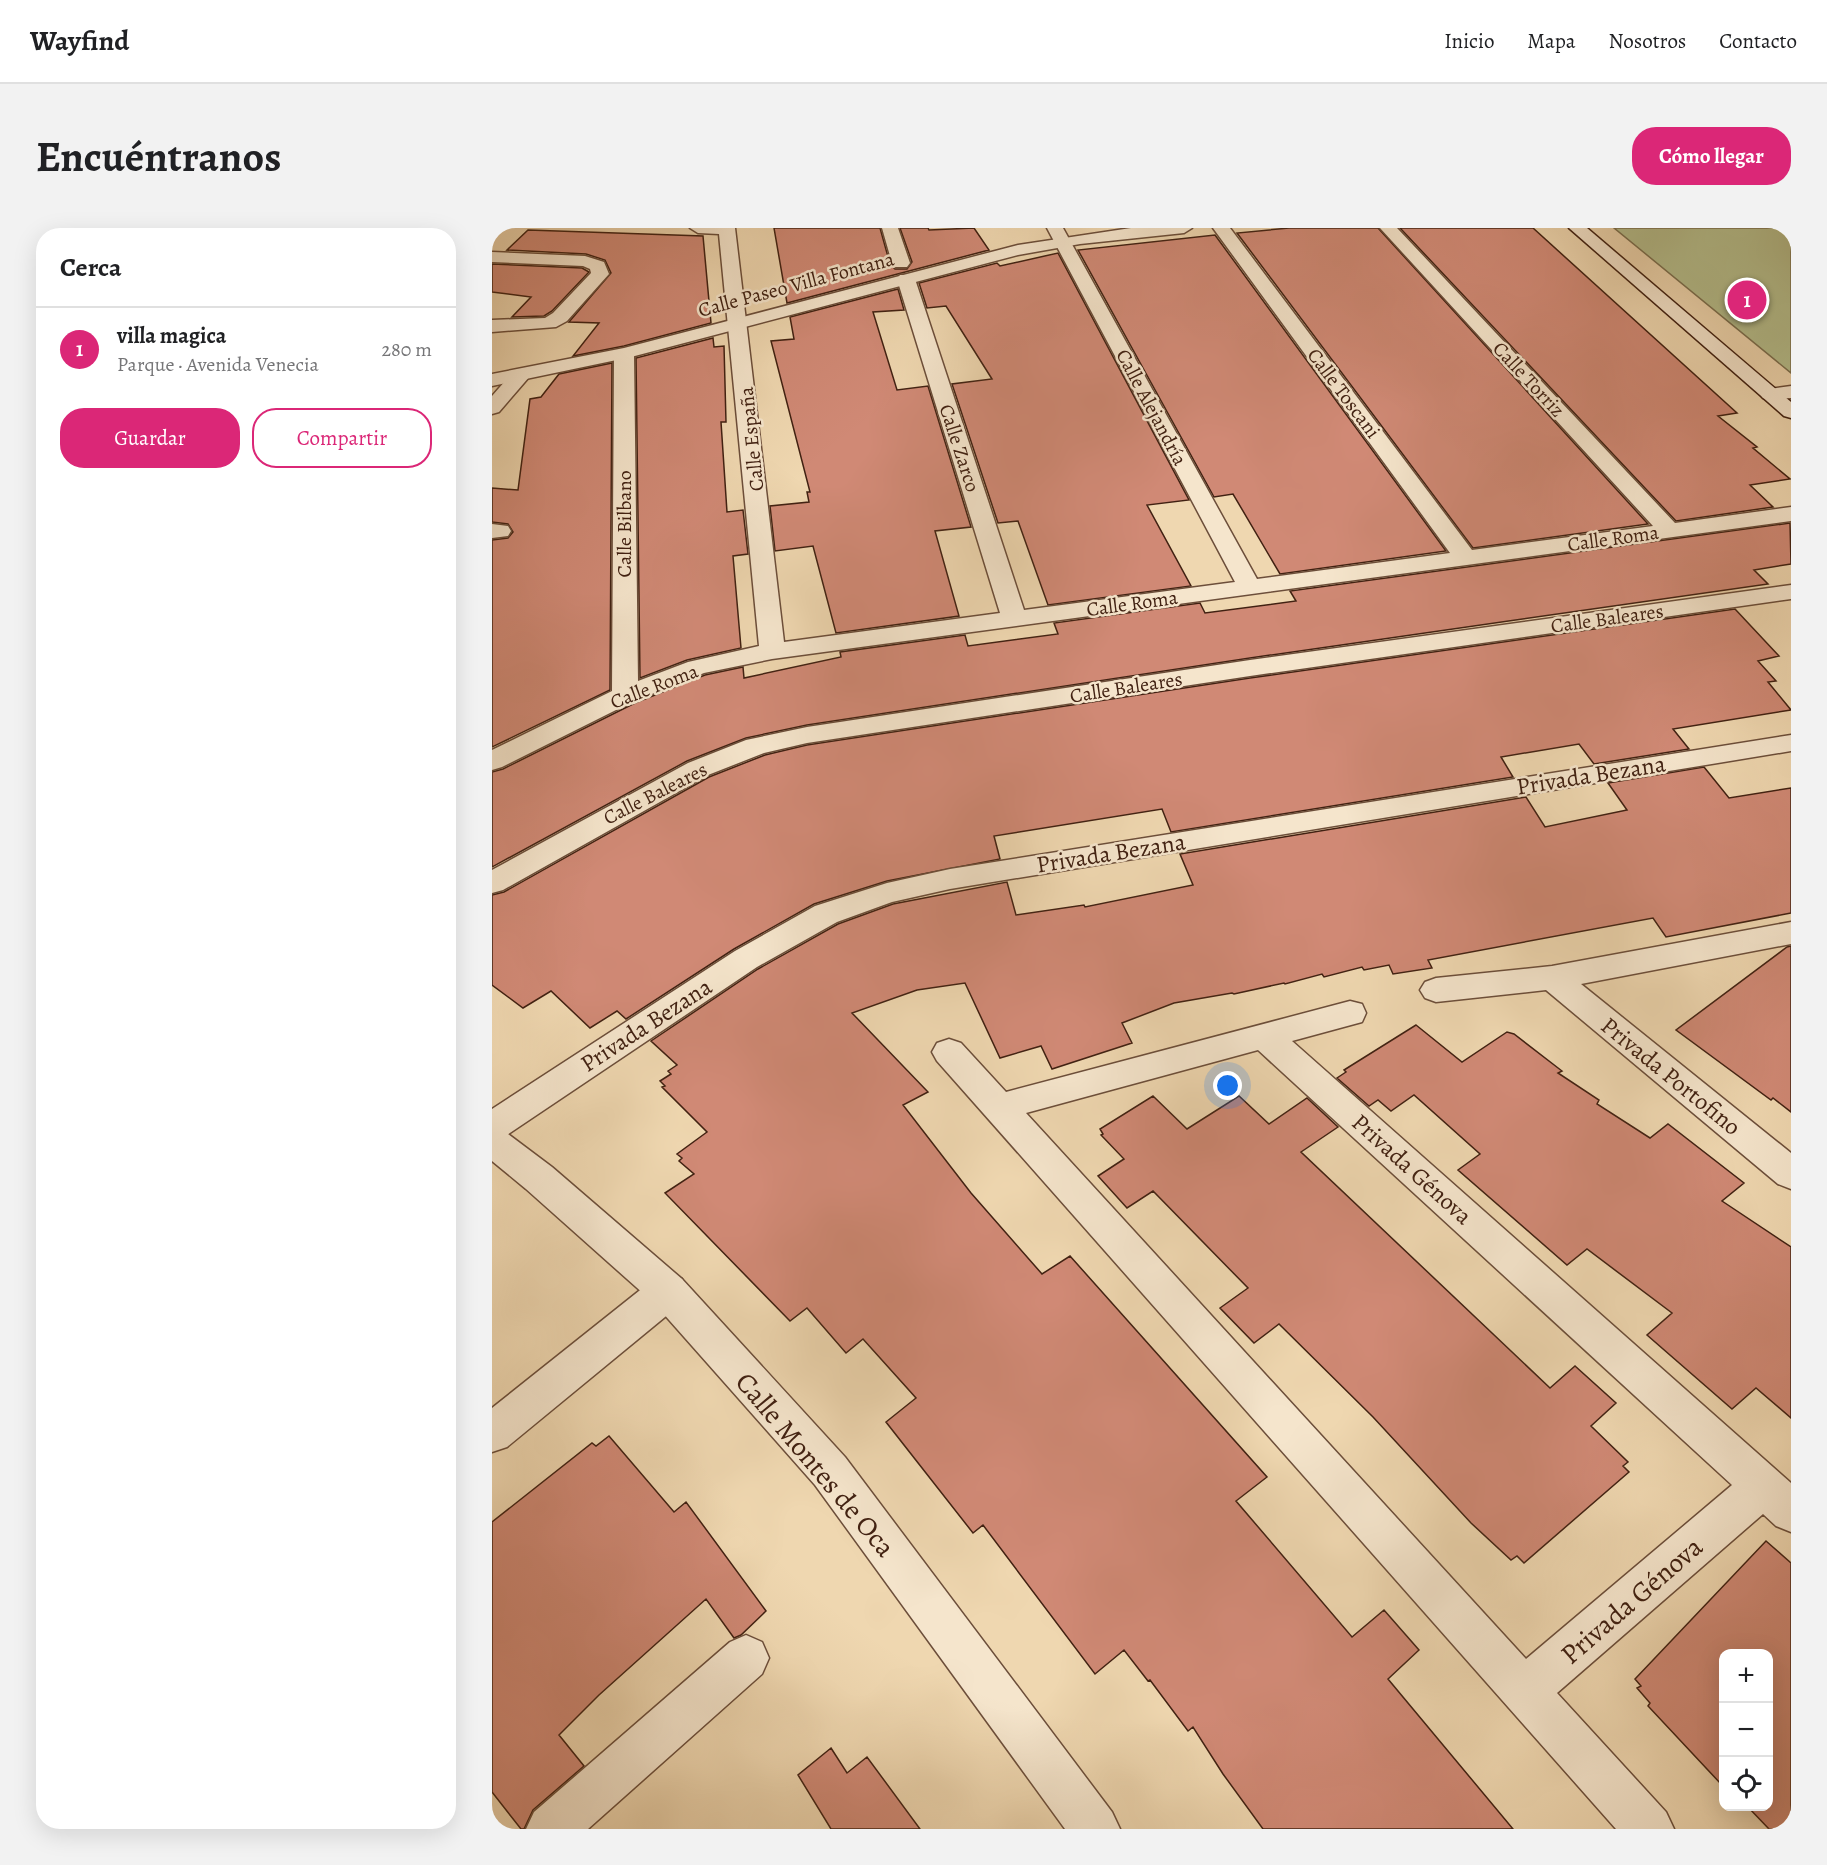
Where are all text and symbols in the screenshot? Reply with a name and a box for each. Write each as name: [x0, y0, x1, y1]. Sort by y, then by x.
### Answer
text: Wayfind: [30, 22, 129, 60]
text: Inicio: [1444, 27, 1494, 55]
text: Mapa: [1527, 27, 1576, 55]
text: Nosotros: [1609, 27, 1686, 55]
text: Contacto: [1719, 27, 1797, 55]
button: Cómo llegar: [1632, 127, 1791, 185]
text: Encuéntranos: [36, 128, 281, 185]
street label: Calle Paseo Villa Fontana: [695, 245, 898, 324]
text: Cerca: [60, 250, 122, 285]
pin: 1: [1728, 278, 1766, 322]
text: villa magica: [117, 321, 226, 351]
text: 1: [76, 336, 83, 363]
text: 280 m: [382, 336, 432, 363]
street label: Calle Torriz: [1487, 336, 1571, 423]
street label: Calle Toscani: [1301, 343, 1386, 444]
street label: Calle Alejandría: [1110, 344, 1194, 471]
text: Parque · Avenida Venecia: [117, 351, 319, 378]
street label: Calle España: [733, 385, 770, 492]
street label: Calle Zarco: [933, 401, 986, 496]
button: Guardar: [60, 408, 240, 468]
button: Compartir: [252, 408, 432, 468]
street label: Calle Bilbano: [611, 470, 638, 578]
street label: Calle Roma: [1566, 519, 1661, 558]
street label: Calle Roma: [1085, 584, 1180, 623]
street label: Calle Baleares: [1549, 597, 1665, 640]
street label: Calle Roma: [606, 657, 703, 716]
street label: Calle Baleares: [1068, 665, 1184, 710]
street label: Privada Bezana: [1514, 747, 1669, 803]
street label: Calle Baleares: [599, 756, 712, 831]
street label: Privada Bezana: [1034, 825, 1189, 881]
street label: Privada Bezana: [574, 970, 719, 1079]
street label: Privada Portofino: [1594, 1010, 1748, 1142]
your location: [1213, 1071, 1242, 1100]
street label: Privada Génova: [1345, 1106, 1480, 1232]
street label: Calle Montes de Oca: [727, 1364, 904, 1565]
street label: Privada Génova: [1552, 1528, 1711, 1673]
map controls: [1719, 1649, 1773, 1811]
button: +: [1719, 1649, 1773, 1703]
button: −: [1719, 1703, 1773, 1757]
button: locate: [1719, 1757, 1773, 1811]

